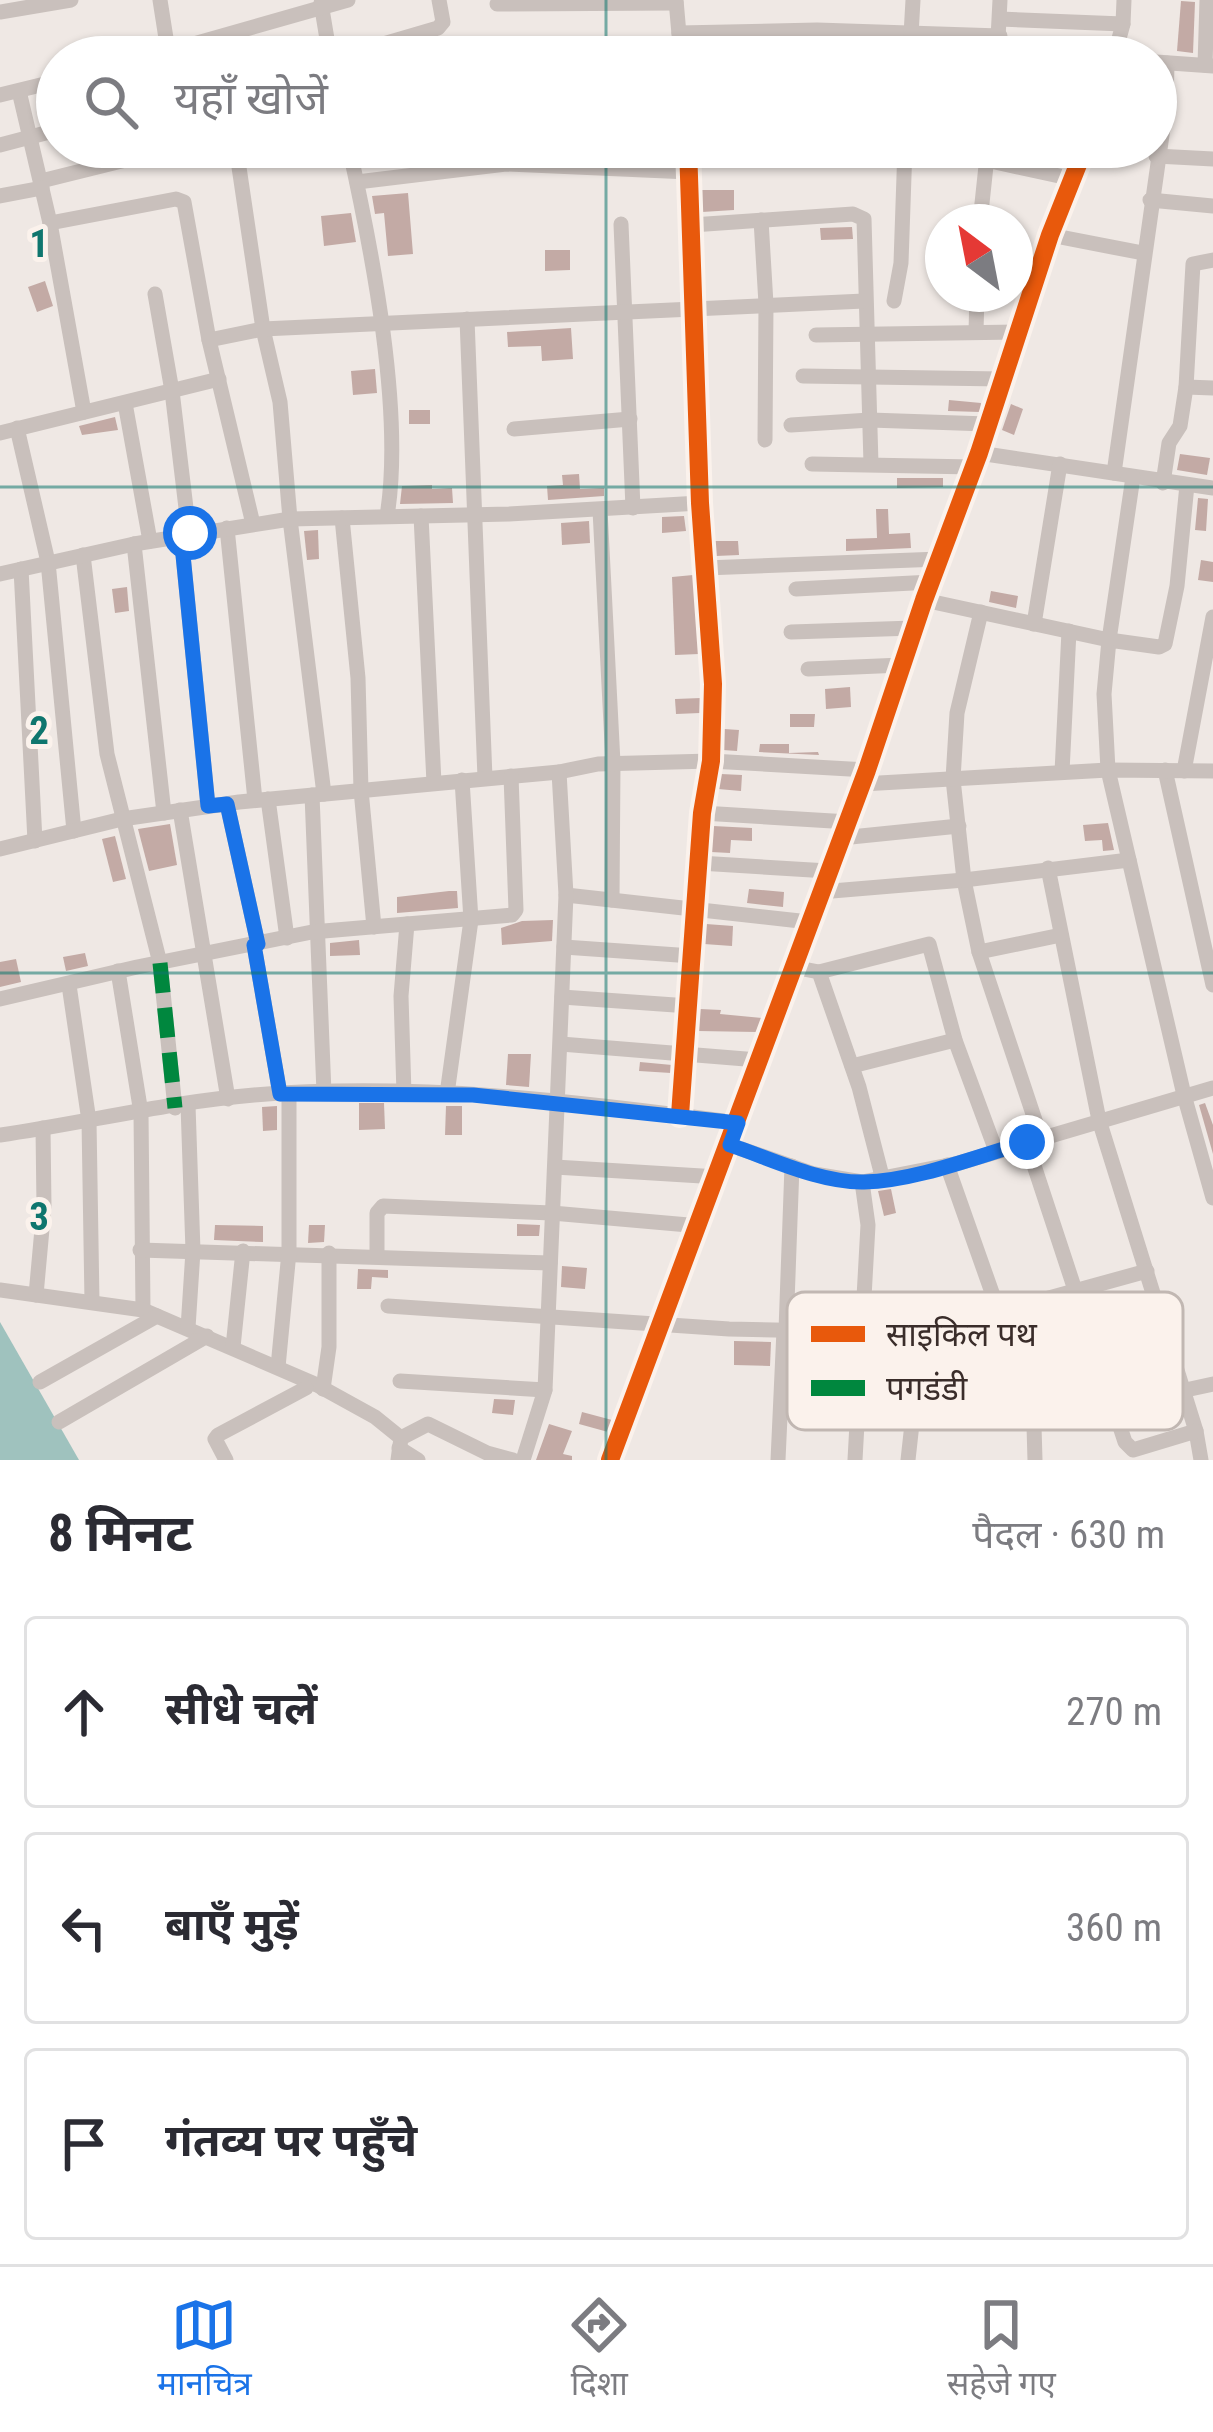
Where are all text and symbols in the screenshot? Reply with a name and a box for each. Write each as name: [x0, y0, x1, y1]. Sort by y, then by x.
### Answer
search box: [36, 36, 1177, 168]
icon: search: [78, 69, 144, 135]
text: यहाँ खोजें: [174, 72, 328, 125]
north arrow: [925, 204, 1033, 312]
text: 1: [29, 221, 49, 267]
route start: [163, 506, 217, 560]
text: 2: [29, 708, 49, 754]
route end: [1000, 1115, 1054, 1169]
text: 3: [29, 1194, 49, 1240]
legend: [787, 1292, 1183, 1430]
text: साइकिल पथ: [886, 1315, 1038, 1354]
text: पगडंडी: [886, 1369, 969, 1408]
text: 8 मिनट: [48, 1504, 193, 1563]
text: पैदल · 630 m: [972, 1512, 1165, 1558]
icon: ahead: [51, 1679, 117, 1745]
text: सीधे चलें: [165, 1682, 317, 1735]
text: 270 m: [1066, 1689, 1162, 1735]
icon: left: [51, 1895, 117, 1961]
text: बाएँ मुड़ें: [165, 1898, 299, 1951]
text: 360 m: [1066, 1905, 1162, 1951]
icon: arrive: [51, 2111, 117, 2177]
text: गंतव्य पर पहुँचे: [165, 2114, 417, 2167]
tab: मानचित्र: [157, 2292, 252, 2408]
tab: दिशा: [566, 2292, 632, 2408]
tab: सहेजे गए: [947, 2292, 1056, 2408]

